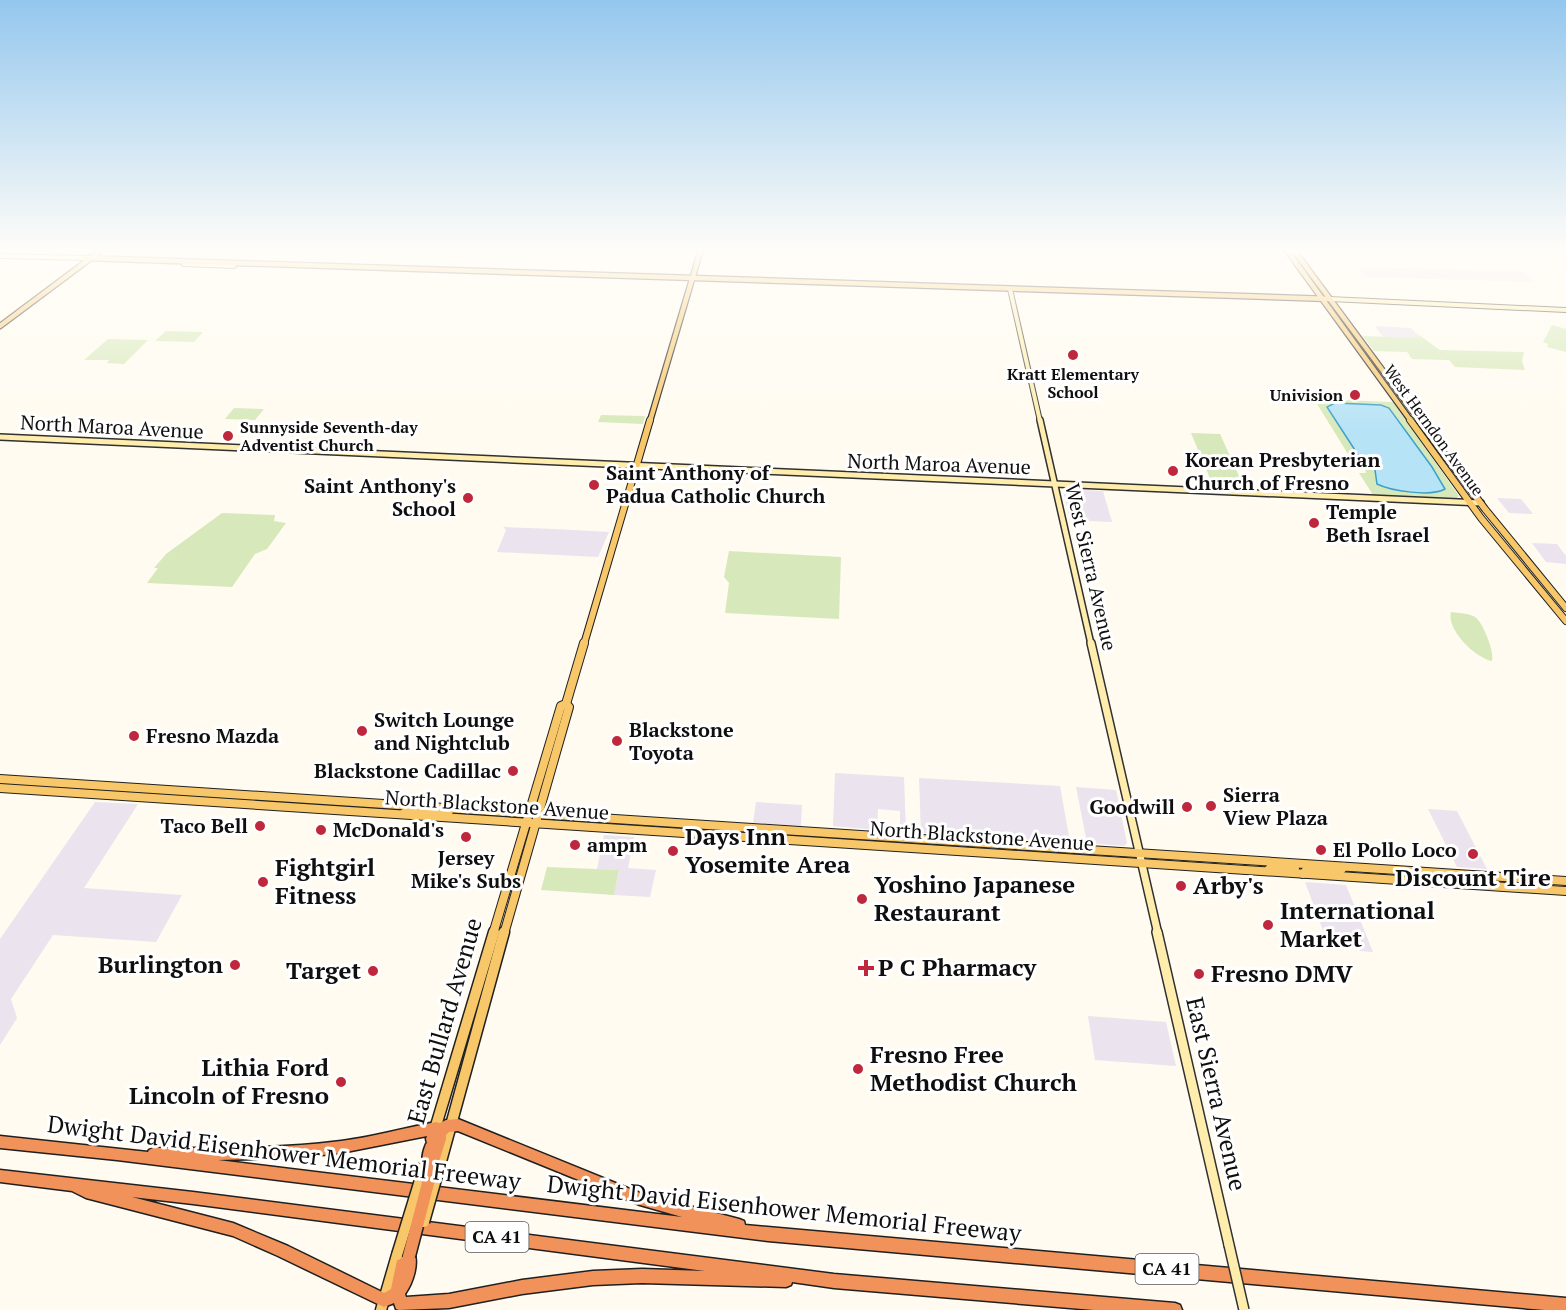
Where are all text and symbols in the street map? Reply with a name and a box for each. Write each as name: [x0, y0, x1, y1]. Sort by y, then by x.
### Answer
marker: Kratt Elementary School: [1066, 348, 1080, 362]
street label: West Herndon Avenue: [1379, 360, 1489, 500]
place label: Kratt Elementary School: [1007, 363, 1140, 403]
place label: Univision: [1270, 384, 1344, 406]
marker: Univision: [1348, 388, 1362, 402]
street label: North Maroa Avenue: [20, 408, 204, 445]
place label: Sunnyside Seventh-day Adventist Church: [240, 416, 418, 456]
marker: Sunnyside Seventh-day Adventist Church: [221, 429, 235, 443]
place label: Korean Presbyterian Church of Fresno: [1185, 446, 1380, 496]
street label: North Maroa Avenue: [847, 447, 1031, 480]
place label: Saint Anthony of Padua Catholic Church: [606, 459, 826, 509]
marker: Korean Presbyterian Church of Fresno: [1166, 464, 1180, 478]
place label: Saint Anthony's School: [304, 472, 456, 522]
marker: Saint Anthony of Padua Catholic Church: [587, 478, 601, 492]
street label: West Sierra Avenue: [1059, 481, 1124, 653]
marker: Saint Anthony's School: [461, 491, 475, 505]
place label: Temple Beth Israel: [1326, 498, 1430, 548]
marker: Temple Beth Israel: [1307, 516, 1321, 530]
place label: Switch Lounge and Nightclub: [374, 706, 514, 756]
place label: Blackstone Toyota: [629, 716, 734, 766]
place label: Fresno Mazda: [146, 722, 279, 749]
marker: Switch Lounge and Nightclub: [355, 724, 369, 738]
marker: Fresno Mazda: [127, 729, 141, 743]
marker: Blackstone Toyota: [610, 734, 624, 748]
place label: Blackstone Cadillac: [314, 757, 501, 784]
marker: Blackstone Cadillac: [506, 764, 520, 778]
place label: Sierra View Plaza: [1223, 781, 1328, 831]
street label: North Blackstone Avenue: [384, 783, 610, 826]
place label: Goodwill: [1089, 793, 1175, 820]
marker: Sierra View Plaza: [1204, 799, 1218, 813]
marker: Goodwill: [1180, 800, 1194, 814]
place label: Taco Bell: [160, 812, 248, 839]
street label: North Blackstone Avenue: [869, 814, 1095, 857]
place label: McDonald's: [333, 816, 444, 843]
marker: Taco Bell: [253, 819, 267, 833]
place label: Days Inn Yosemite Area: [685, 820, 851, 880]
marker: McDonald's: [314, 823, 328, 837]
marker: Jersey Mike's Subs: [459, 830, 473, 844]
place label: ampm: [587, 831, 648, 858]
place label: El Pollo Loco: [1333, 836, 1457, 863]
marker: ampm: [568, 838, 582, 852]
marker: El Pollo Loco: [1314, 843, 1328, 857]
place label: Jersey Mike's Subs: [411, 844, 521, 894]
marker: Days Inn Yosemite Area: [666, 844, 680, 858]
marker: Discount Tire: [1466, 847, 1480, 861]
place label: Fightgirl Fitness: [275, 851, 375, 911]
place label: Discount Tire: [1395, 861, 1551, 893]
place label: Yoshino Japanese Restaurant: [874, 868, 1075, 928]
place label: Arby's: [1193, 869, 1264, 901]
marker: Fightgirl Fitness: [256, 875, 270, 889]
marker: Arby's: [1174, 879, 1188, 893]
marker: Yoshino Japanese Restaurant: [855, 892, 869, 906]
place label: International Market: [1280, 894, 1435, 954]
street label: East Bullard Avenue: [399, 914, 489, 1127]
marker: International Market: [1261, 918, 1275, 932]
place label: Burlington: [98, 948, 224, 980]
place label: P C Pharmacy: [878, 951, 1038, 983]
place label: Target: [286, 954, 361, 986]
place label: Fresno DMV: [1211, 957, 1353, 989]
marker: Burlington: [228, 958, 242, 972]
marker: P C Pharmacy: [859, 961, 873, 975]
marker: Target: [366, 964, 380, 978]
marker: Fresno DMV: [1192, 967, 1206, 981]
street label: East Sierra Avenue: [1179, 994, 1255, 1194]
place label: Fresno Free Methodist Church: [870, 1038, 1078, 1098]
place label: Lithia Ford Lincoln of Fresno: [129, 1051, 330, 1111]
marker: Fresno Free Methodist Church: [851, 1062, 865, 1076]
marker: Lithia Ford Lincoln of Fresno: [334, 1075, 348, 1089]
street label: Dwight David Eisenhower Memorial Freeway: [46, 1107, 523, 1197]
street label: Dwight David Eisenhower Memorial Freeway: [545, 1167, 1024, 1249]
road number: CA 41: [466, 1222, 528, 1252]
road number: CA 41: [1136, 1254, 1198, 1284]

